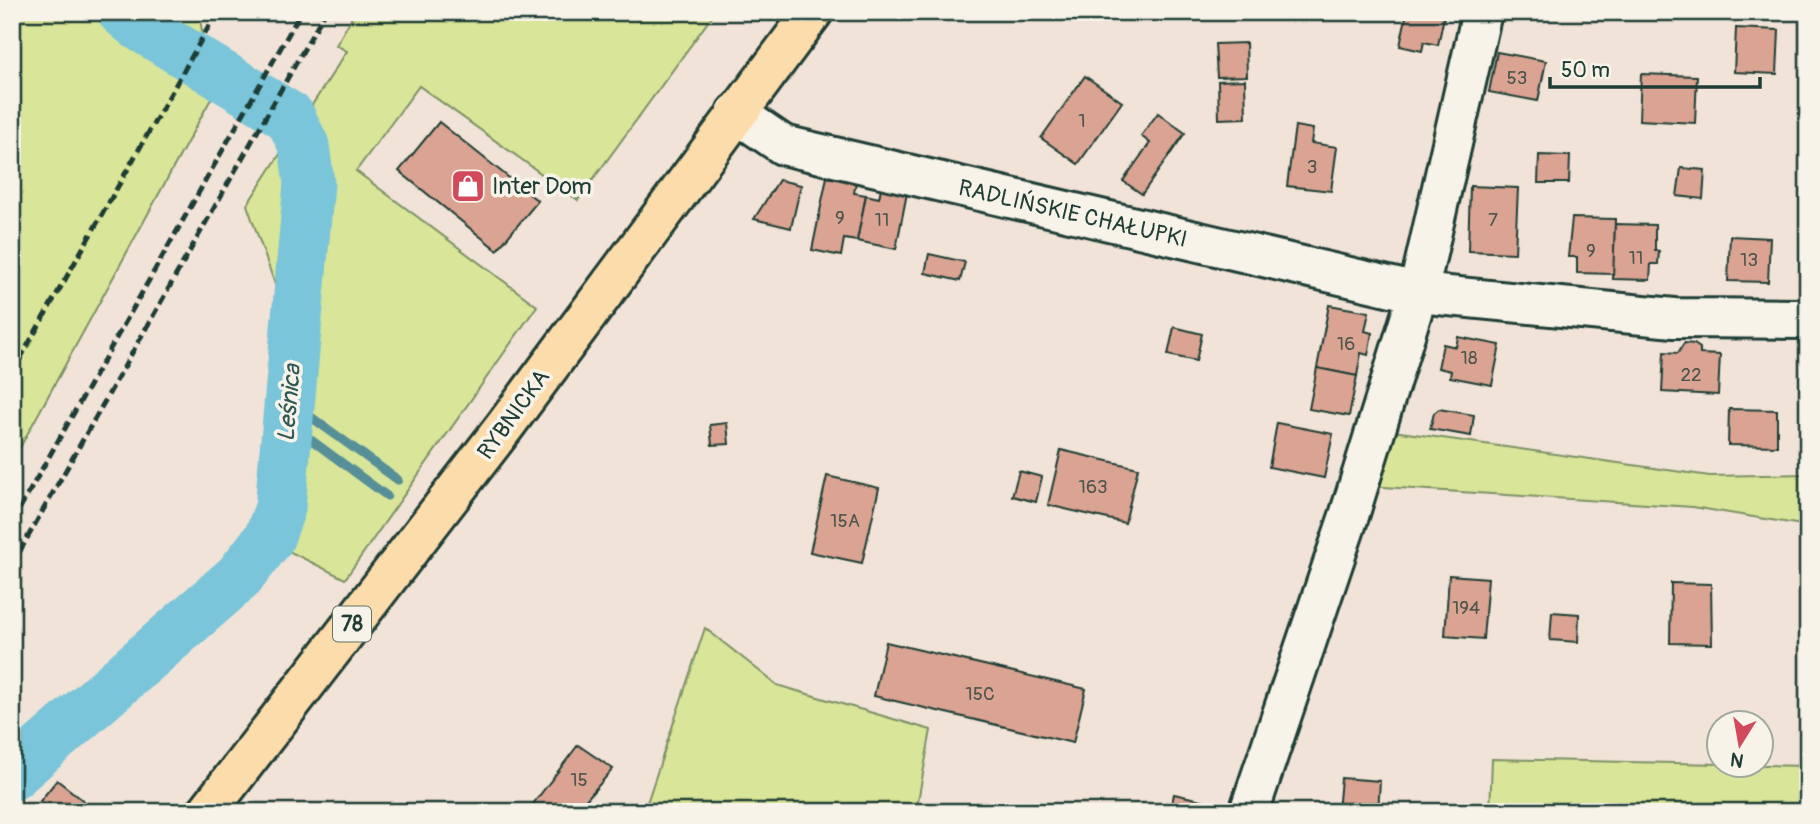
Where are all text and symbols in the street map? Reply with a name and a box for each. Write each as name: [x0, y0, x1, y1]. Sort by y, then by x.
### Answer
scale bar: [1550, 46, 1760, 90]
text: 50 m: [1561, 57, 1610, 84]
house number: 53: [1507, 66, 1527, 90]
house number: 1: [1078, 109, 1086, 133]
house number: 3: [1307, 155, 1317, 179]
shop icon: Inter Dom: [449, 167, 487, 205]
place label: Inter Dom: [492, 172, 592, 201]
street label: RADLIŃSKIE CHAŁUPKI: [956, 173, 1190, 254]
house number: 9: [835, 206, 845, 230]
house number: 11: [875, 208, 889, 232]
house number: 7: [1488, 208, 1498, 232]
house number: 9: [1586, 239, 1596, 263]
house number: 11: [1629, 246, 1643, 270]
house number: 13: [1740, 248, 1758, 272]
house number: 16: [1337, 332, 1355, 356]
house number: 18: [1460, 346, 1478, 370]
water label: Leśnica: [272, 361, 307, 443]
street label: RYBNICKA: [471, 363, 556, 465]
house number: 22: [1680, 363, 1702, 387]
house number: 163: [1078, 475, 1108, 499]
house number: 15A: [830, 509, 860, 533]
house number: 194: [1452, 596, 1480, 620]
road number: 78: [333, 606, 371, 642]
house number: 15C: [965, 682, 995, 706]
north arrow: [1704, 708, 1774, 778]
text: N: [1728, 747, 1746, 773]
house number: 15: [570, 768, 588, 792]

